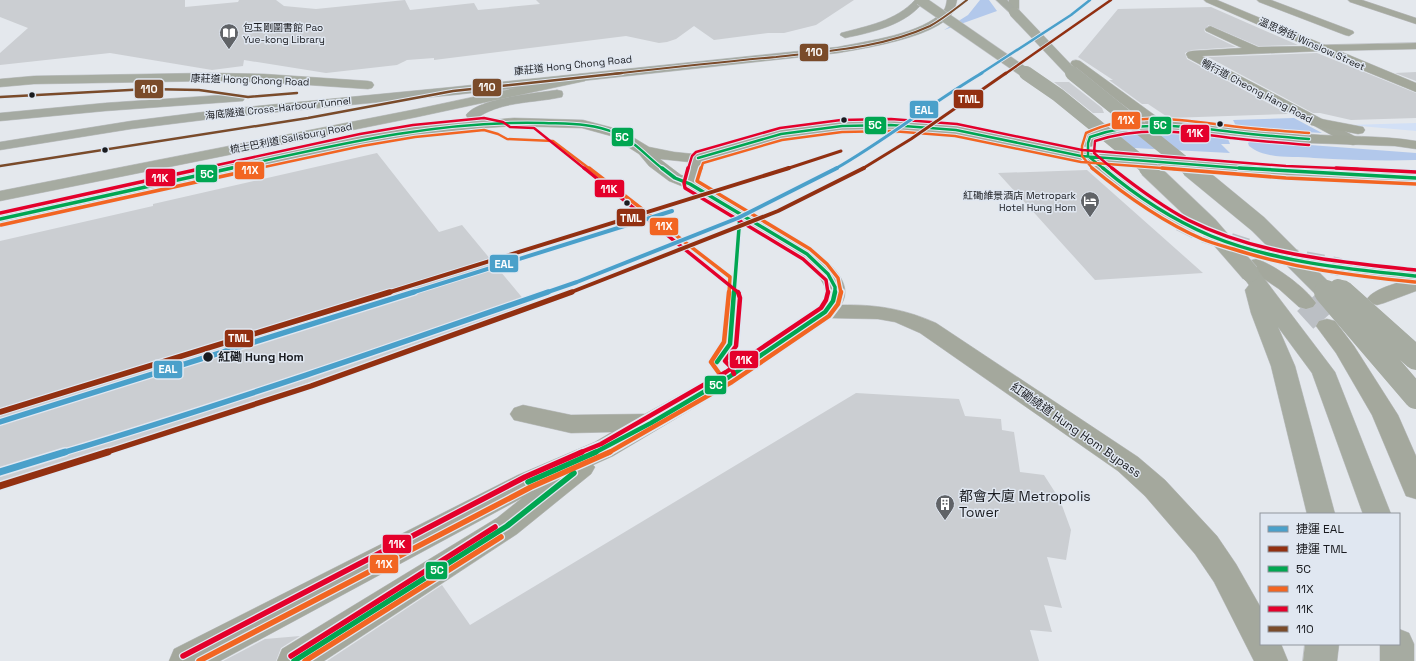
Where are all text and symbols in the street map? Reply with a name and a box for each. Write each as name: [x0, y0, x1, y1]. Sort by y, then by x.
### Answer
street label: 溫思勞街 Winslow Street: [1257, 15, 1367, 73]
place label: 包玉剛圖書館 Pao Yue-kong Library: [243, 21, 325, 46]
library icon: 包玉剛圖書館 Pao Yue-kong Library: [218, 22, 240, 50]
line badge: 110: [799, 43, 829, 62]
text: 110: [805, 45, 823, 59]
street label: 康莊道 Hong Chong Road: [513, 52, 633, 78]
street label: 暢行道 Cheong Hang Road: [1199, 56, 1315, 126]
street label: 康莊道 Hong Chong Road: [190, 71, 310, 89]
line badge: 110: [472, 78, 502, 97]
line badge: 110: [134, 79, 164, 99]
text: 110: [478, 80, 496, 94]
text: 110: [140, 82, 158, 96]
line badge: TML: [953, 89, 984, 109]
unlabelled marker: [27, 90, 37, 100]
text: TML: [958, 92, 980, 106]
street label: 海底隧道 Cross-Harbour Tunnel: [204, 94, 352, 122]
line badge: EAL: [909, 100, 939, 119]
text: EAL: [914, 103, 934, 117]
line badge: 11X: [1111, 111, 1141, 130]
text: 11X: [1117, 113, 1135, 127]
unlabelled marker: [839, 115, 849, 125]
line badge: 5C: [864, 116, 887, 135]
line badge: 5C: [1149, 116, 1172, 135]
text: 5C: [868, 118, 882, 132]
text: 5C: [1153, 118, 1167, 132]
unlabelled marker: [1215, 119, 1225, 129]
street label: 梳士巴利道 Salisbury Road: [229, 120, 353, 156]
line badge: 11K: [1180, 124, 1210, 143]
text: 11K: [1187, 126, 1204, 140]
line badge: 5C: [611, 127, 634, 147]
text: 5C: [615, 130, 629, 144]
unlabelled marker: [100, 145, 110, 155]
line badge: 11X: [234, 161, 265, 180]
text: 11X: [241, 163, 259, 177]
line badge: 5C: [195, 164, 218, 183]
text: 5C: [200, 167, 214, 181]
line badge: 11K: [145, 168, 176, 187]
text: 11K: [152, 171, 169, 185]
line badge: 11K: [594, 179, 625, 198]
text: 11K: [601, 182, 618, 196]
place label: 紅磡維景酒店 Metropark Hotel Hung Hom: [963, 189, 1077, 214]
hotel icon: 紅磡維景酒店 Metropark Hotel Hung Hom: [1079, 190, 1101, 218]
unlabelled marker: [622, 198, 632, 208]
line badge: TML: [616, 208, 646, 227]
text: TML: [620, 211, 642, 225]
line badge: 11X: [649, 217, 679, 236]
text: 11X: [655, 219, 673, 233]
line badge: EAL: [489, 254, 519, 273]
text: EAL: [494, 257, 514, 271]
line badge: TML: [224, 329, 254, 348]
text: TML: [228, 331, 250, 345]
place label: 紅磡 Hung Hom: [218, 349, 304, 365]
marker: 紅磡 Hung Hom: [201, 350, 215, 364]
line badge: 11K: [729, 350, 759, 369]
text: 11K: [736, 353, 753, 367]
line badge: EAL: [153, 360, 183, 379]
text: EAL: [158, 362, 178, 376]
line badge: 5C: [704, 375, 727, 395]
text: 5C: [709, 378, 723, 392]
street label: 紅磡繞道 Hung Hom Bypass: [1008, 379, 1144, 481]
place label: 都會大廈 Metropolis Tower: [959, 487, 1091, 521]
building icon: 都會大廈 Metropolis Tower: [934, 493, 956, 521]
legend: [1260, 513, 1400, 645]
text: 捷運 EAL: [1296, 521, 1344, 537]
line badge: 11K: [382, 534, 412, 554]
text: 11K: [389, 537, 406, 551]
text: 捷運 TML: [1296, 541, 1348, 557]
line badge: 11X: [369, 554, 399, 574]
text: 11X: [375, 557, 393, 571]
line badge: 5C: [425, 561, 448, 580]
text: 5C: [1296, 561, 1311, 577]
text: 5C: [430, 563, 444, 577]
text: 11X: [1296, 581, 1314, 597]
text: 11K: [1296, 601, 1314, 617]
text: 110: [1296, 621, 1314, 637]

